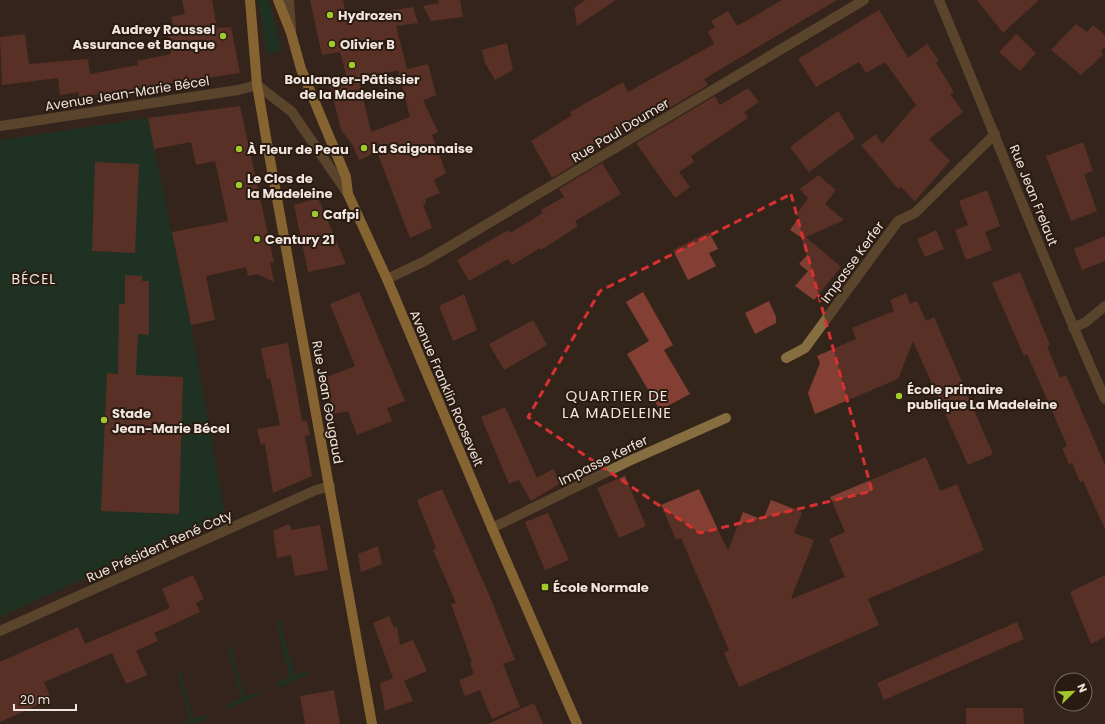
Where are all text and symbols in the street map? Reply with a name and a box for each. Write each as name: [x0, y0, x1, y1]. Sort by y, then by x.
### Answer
place label: Hydrozen: [338, 6, 402, 25]
marker: Hydrozen: [325, 10, 335, 20]
place label: Audrey Roussel Assurance et Banque: [73, 20, 215, 54]
marker: Audrey Roussel Assurance et Banque: [218, 31, 228, 41]
place label: Olivier B: [340, 35, 395, 54]
marker: Olivier B: [327, 39, 337, 49]
marker: Boulanger-Pâtissier de la Madeleine: [347, 60, 357, 70]
place label: Boulanger-Pâtissier de la Madeleine: [285, 70, 420, 104]
street label: Avenue Jean-Marie Bécel: [43, 71, 211, 116]
street label: Rue Paul Doumer: [568, 94, 673, 167]
place label: La Saigonnaise: [372, 139, 473, 158]
place label: À Fleur de Peau: [247, 140, 349, 159]
street label: Rue Jean Frelaut: [1005, 142, 1063, 249]
marker: La Saigonnaise: [359, 143, 369, 153]
marker: À Fleur de Peau: [234, 144, 244, 154]
place label: Le Clos de la Madeleine: [247, 169, 332, 203]
marker: Le Clos de la Madeleine: [234, 180, 244, 190]
place label: Cafpi: [323, 205, 359, 224]
marker: Cafpi: [310, 209, 320, 219]
street label: Impasse Kerfer: [816, 217, 889, 307]
place label: Century 21: [265, 230, 335, 249]
marker: Century 21: [252, 234, 262, 244]
district label: BÉCEL: [12, 269, 56, 289]
street label: Avenue Franklin Roosevelt: [405, 307, 488, 470]
street label: Rue Jean Gougaud: [307, 339, 348, 465]
place label: École primaire publique La Madeleine: [907, 380, 1057, 414]
district label: QUARTIER DE LA MADELEINE: [562, 385, 672, 423]
marker: École primaire publique La Madeleine: [894, 391, 904, 401]
place label: Stade Jean-Marie Bécel: [112, 404, 230, 438]
marker: Stade Jean-Marie Bécel: [99, 415, 109, 425]
street label: Impasse Kerfer: [555, 431, 651, 490]
street label: Rue Président René Coty: [83, 505, 236, 587]
place label: École Normale: [553, 578, 649, 597]
marker: École Normale: [540, 582, 550, 592]
north arrow: [1053, 672, 1093, 712]
text: N: [1073, 681, 1091, 695]
scale bar: [14, 686, 76, 712]
text: 20 m: [20, 691, 50, 708]

